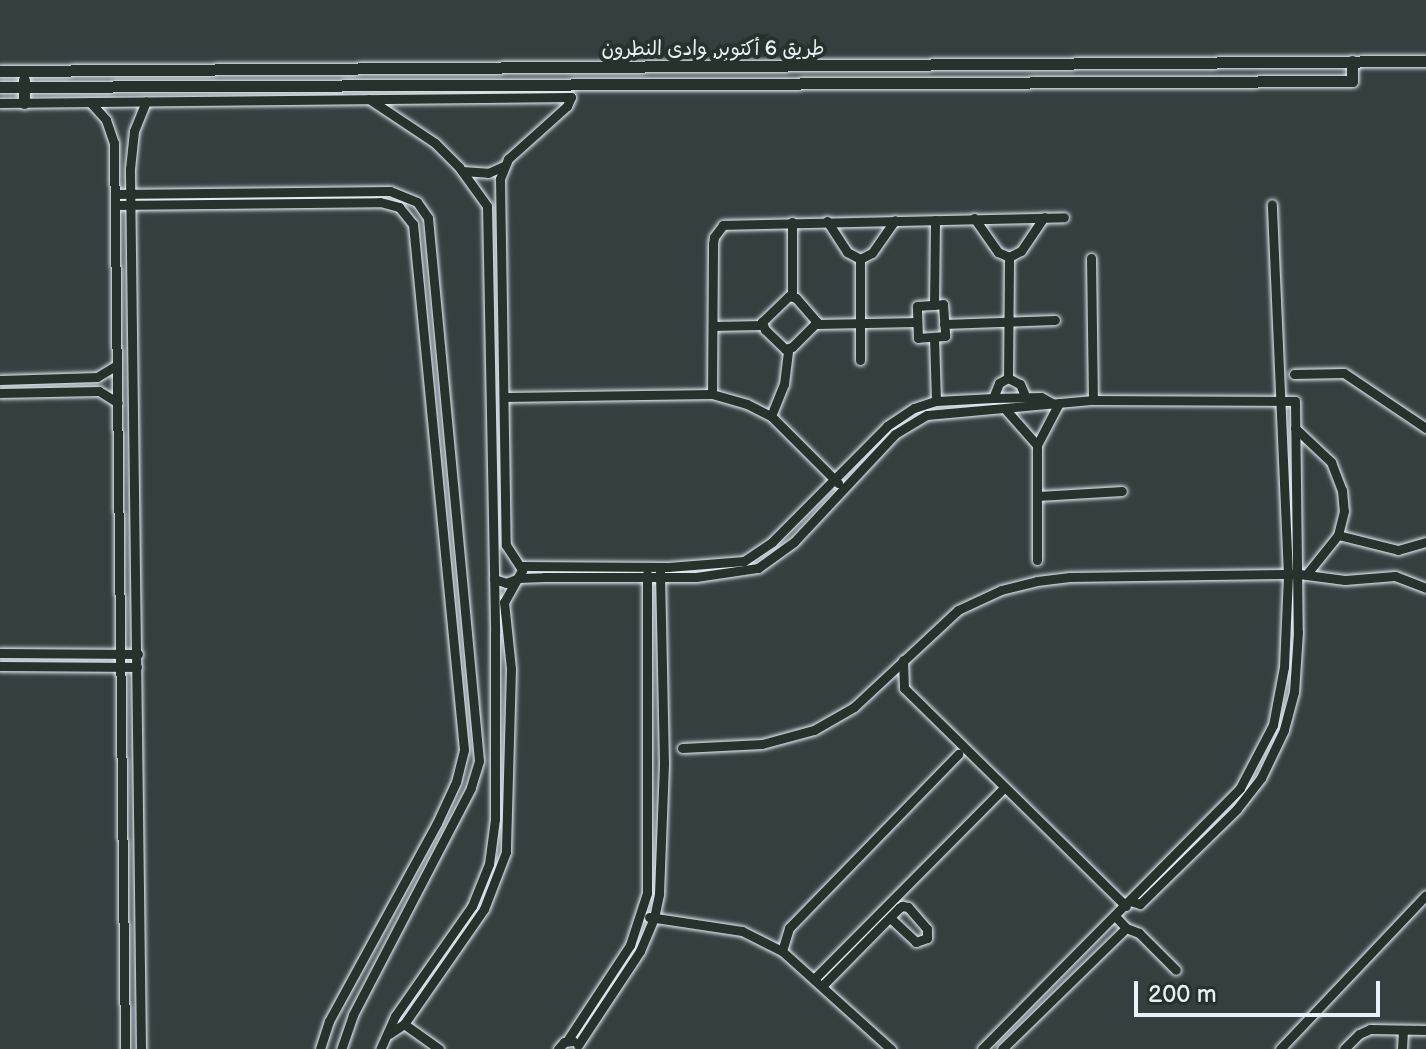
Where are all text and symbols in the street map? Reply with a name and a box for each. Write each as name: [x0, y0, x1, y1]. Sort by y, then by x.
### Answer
street label: طريق 6 أكتوبر, وادى النطرون: [602, 37, 824, 61]
scale bar: [1138, 965, 1384, 1015]
text: 200 m: [1148, 980, 1217, 1009]

